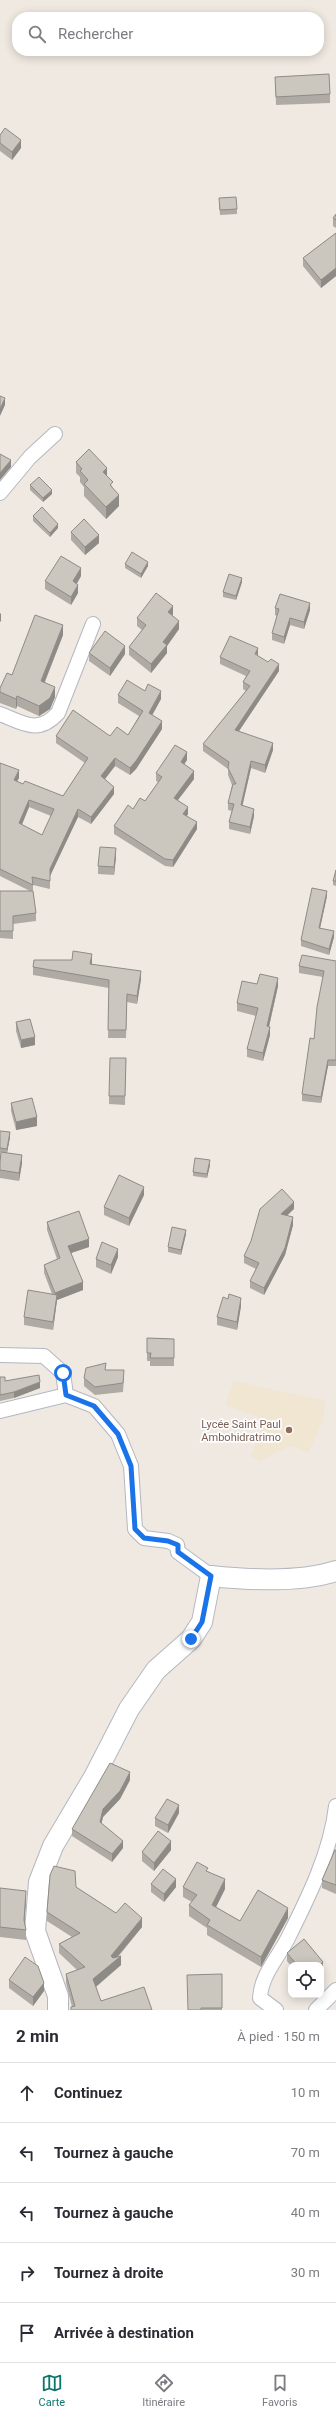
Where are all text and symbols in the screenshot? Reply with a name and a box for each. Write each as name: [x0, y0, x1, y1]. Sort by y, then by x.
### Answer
search box: [12, 12, 324, 56]
icon: search: [26, 23, 48, 45]
text: Rechercher: [58, 25, 133, 43]
route start: [54, 1364, 72, 1382]
place label: Lycée Saint Paul Ambohidratrimo: [201, 1418, 281, 1444]
marker: Lycée Saint Paul Ambohidratrimo: [284, 1425, 294, 1435]
route end: [182, 1630, 200, 1648]
map controls: [288, 1962, 324, 1998]
button: locate: [288, 1962, 324, 1998]
text: 2 min: [16, 2026, 59, 2046]
text: À pied · 150 m: [237, 2029, 320, 2044]
icon: ahead: [16, 2082, 38, 2104]
text: Continuez: [54, 2084, 122, 2102]
text: 10 m: [291, 2085, 320, 2100]
icon: left: [16, 2142, 38, 2164]
text: Tournez à gauche: [54, 2144, 173, 2162]
text: 70 m: [291, 2145, 320, 2160]
icon: left: [16, 2202, 38, 2224]
text: Tournez à gauche: [54, 2204, 173, 2222]
text: 40 m: [291, 2205, 320, 2220]
icon: right: [16, 2262, 38, 2284]
text: Tournez à droite: [54, 2264, 163, 2282]
text: 30 m: [291, 2265, 320, 2280]
icon: arrive: [16, 2322, 38, 2344]
text: Arrivée à destination: [54, 2324, 194, 2342]
tab: Carte: [39, 2372, 65, 2409]
tab: Itinéraire: [142, 2372, 185, 2409]
tab: Favoris: [262, 2372, 297, 2409]

